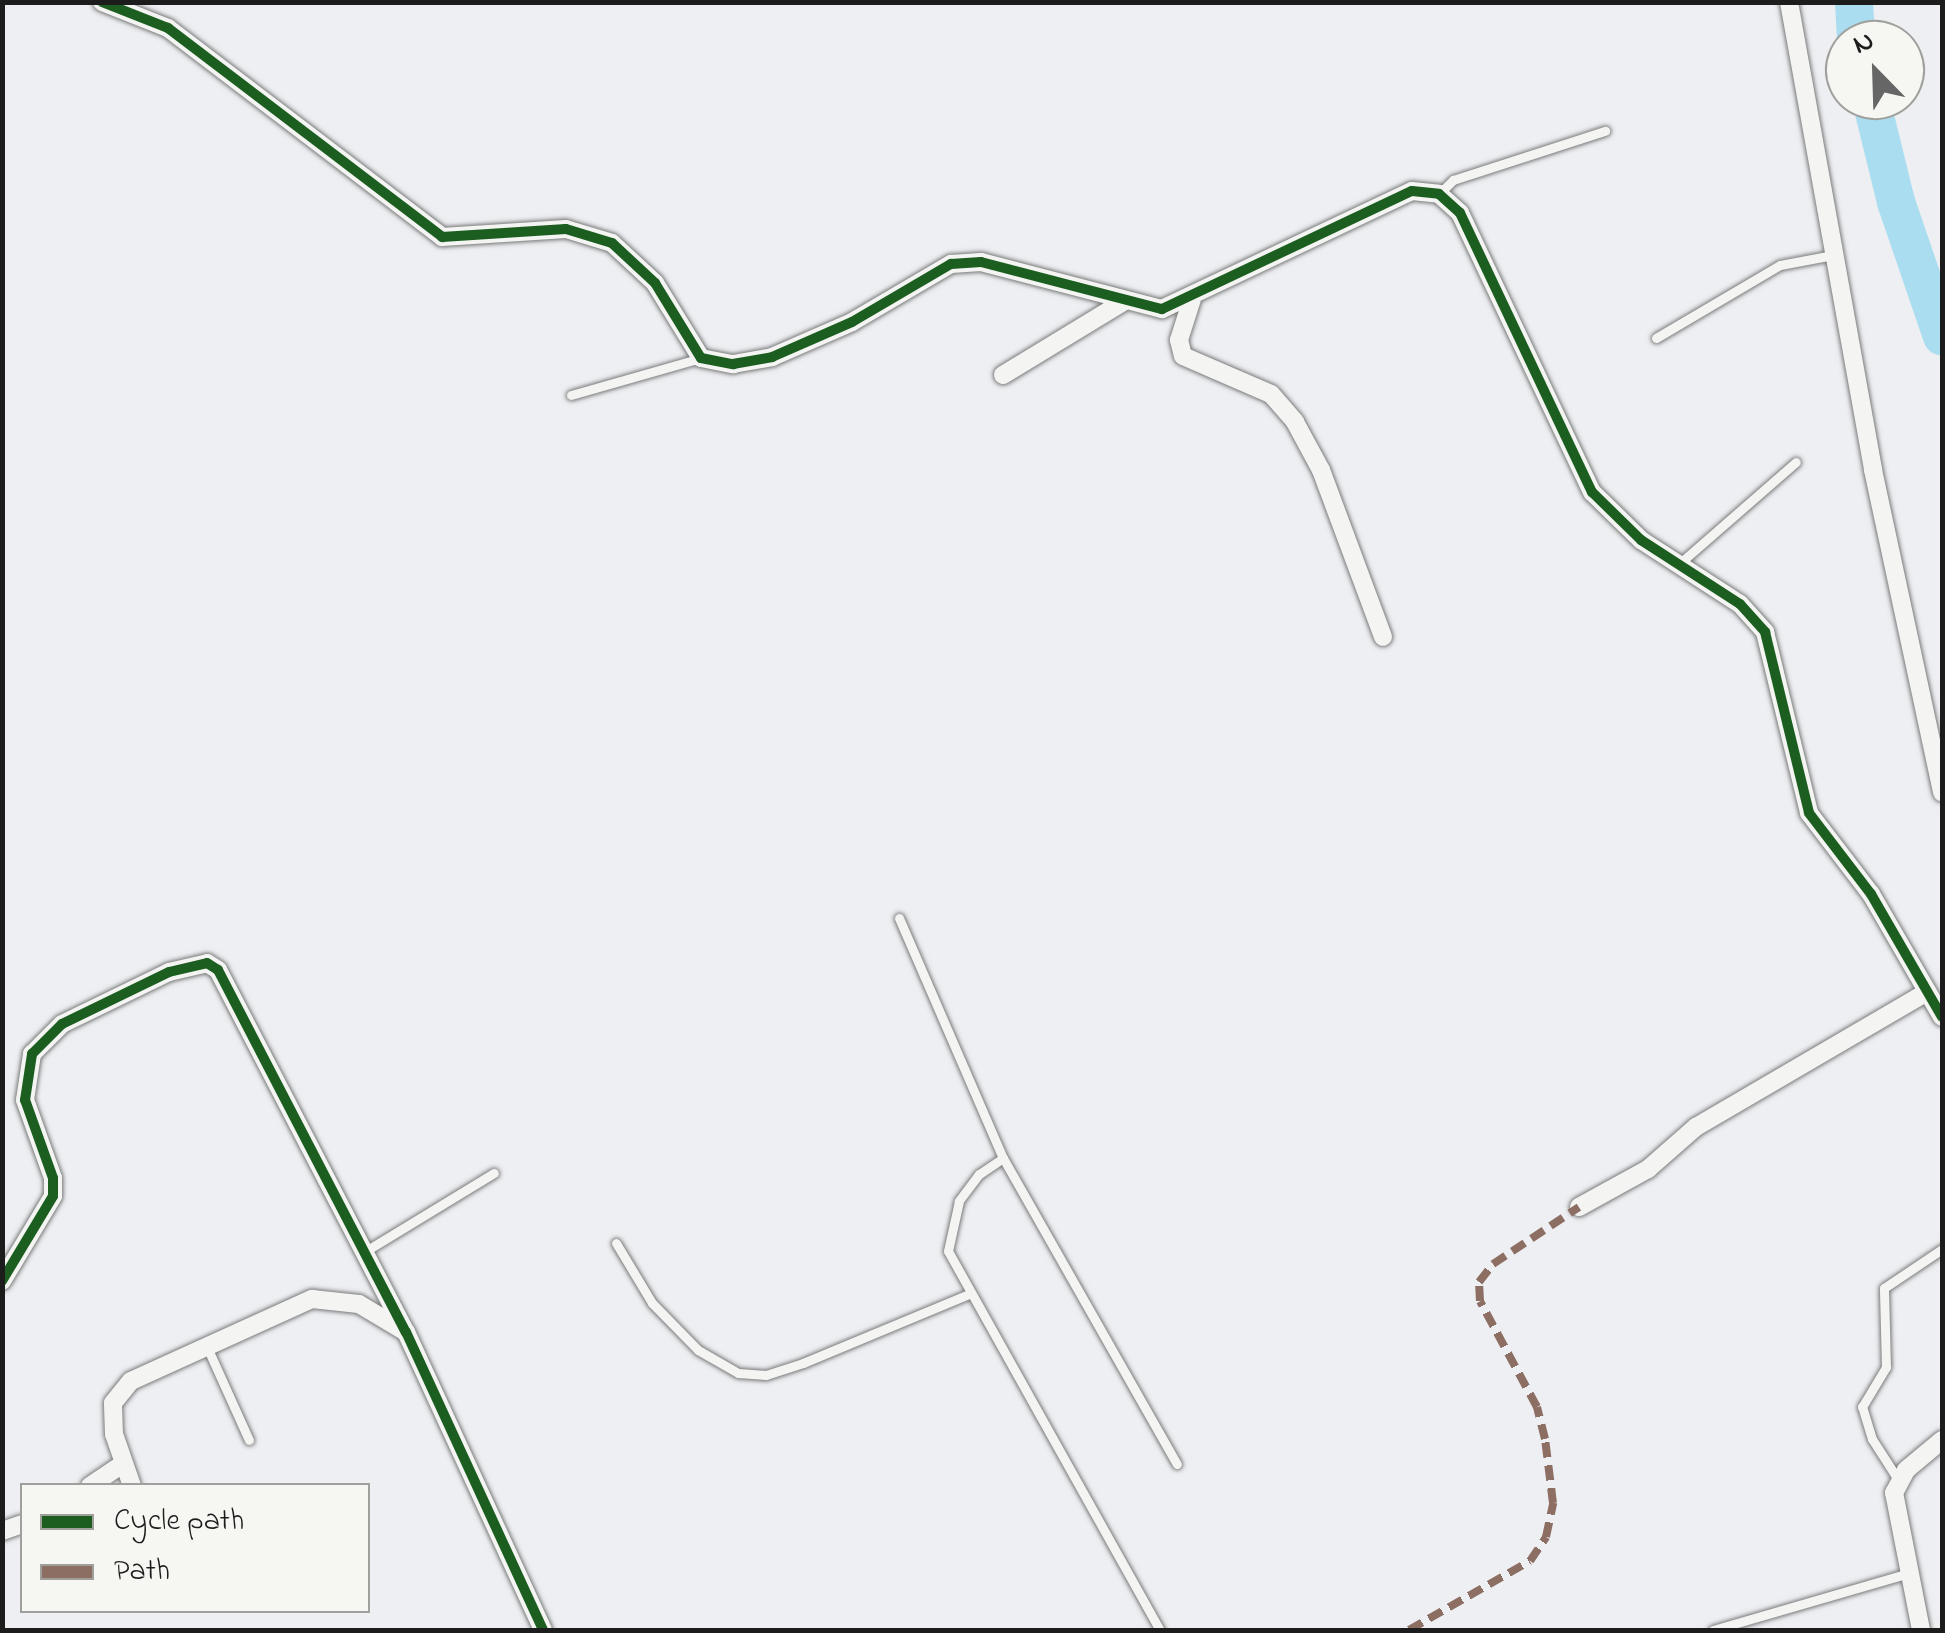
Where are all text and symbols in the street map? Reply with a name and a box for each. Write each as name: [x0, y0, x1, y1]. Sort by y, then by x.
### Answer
north arrow: [1825, 20, 1925, 120]
text: N: [1847, 21, 1881, 66]
legend: [20, 1483, 370, 1613]
text: Cycle path: [114, 1500, 244, 1544]
text: Path: [114, 1550, 170, 1594]

